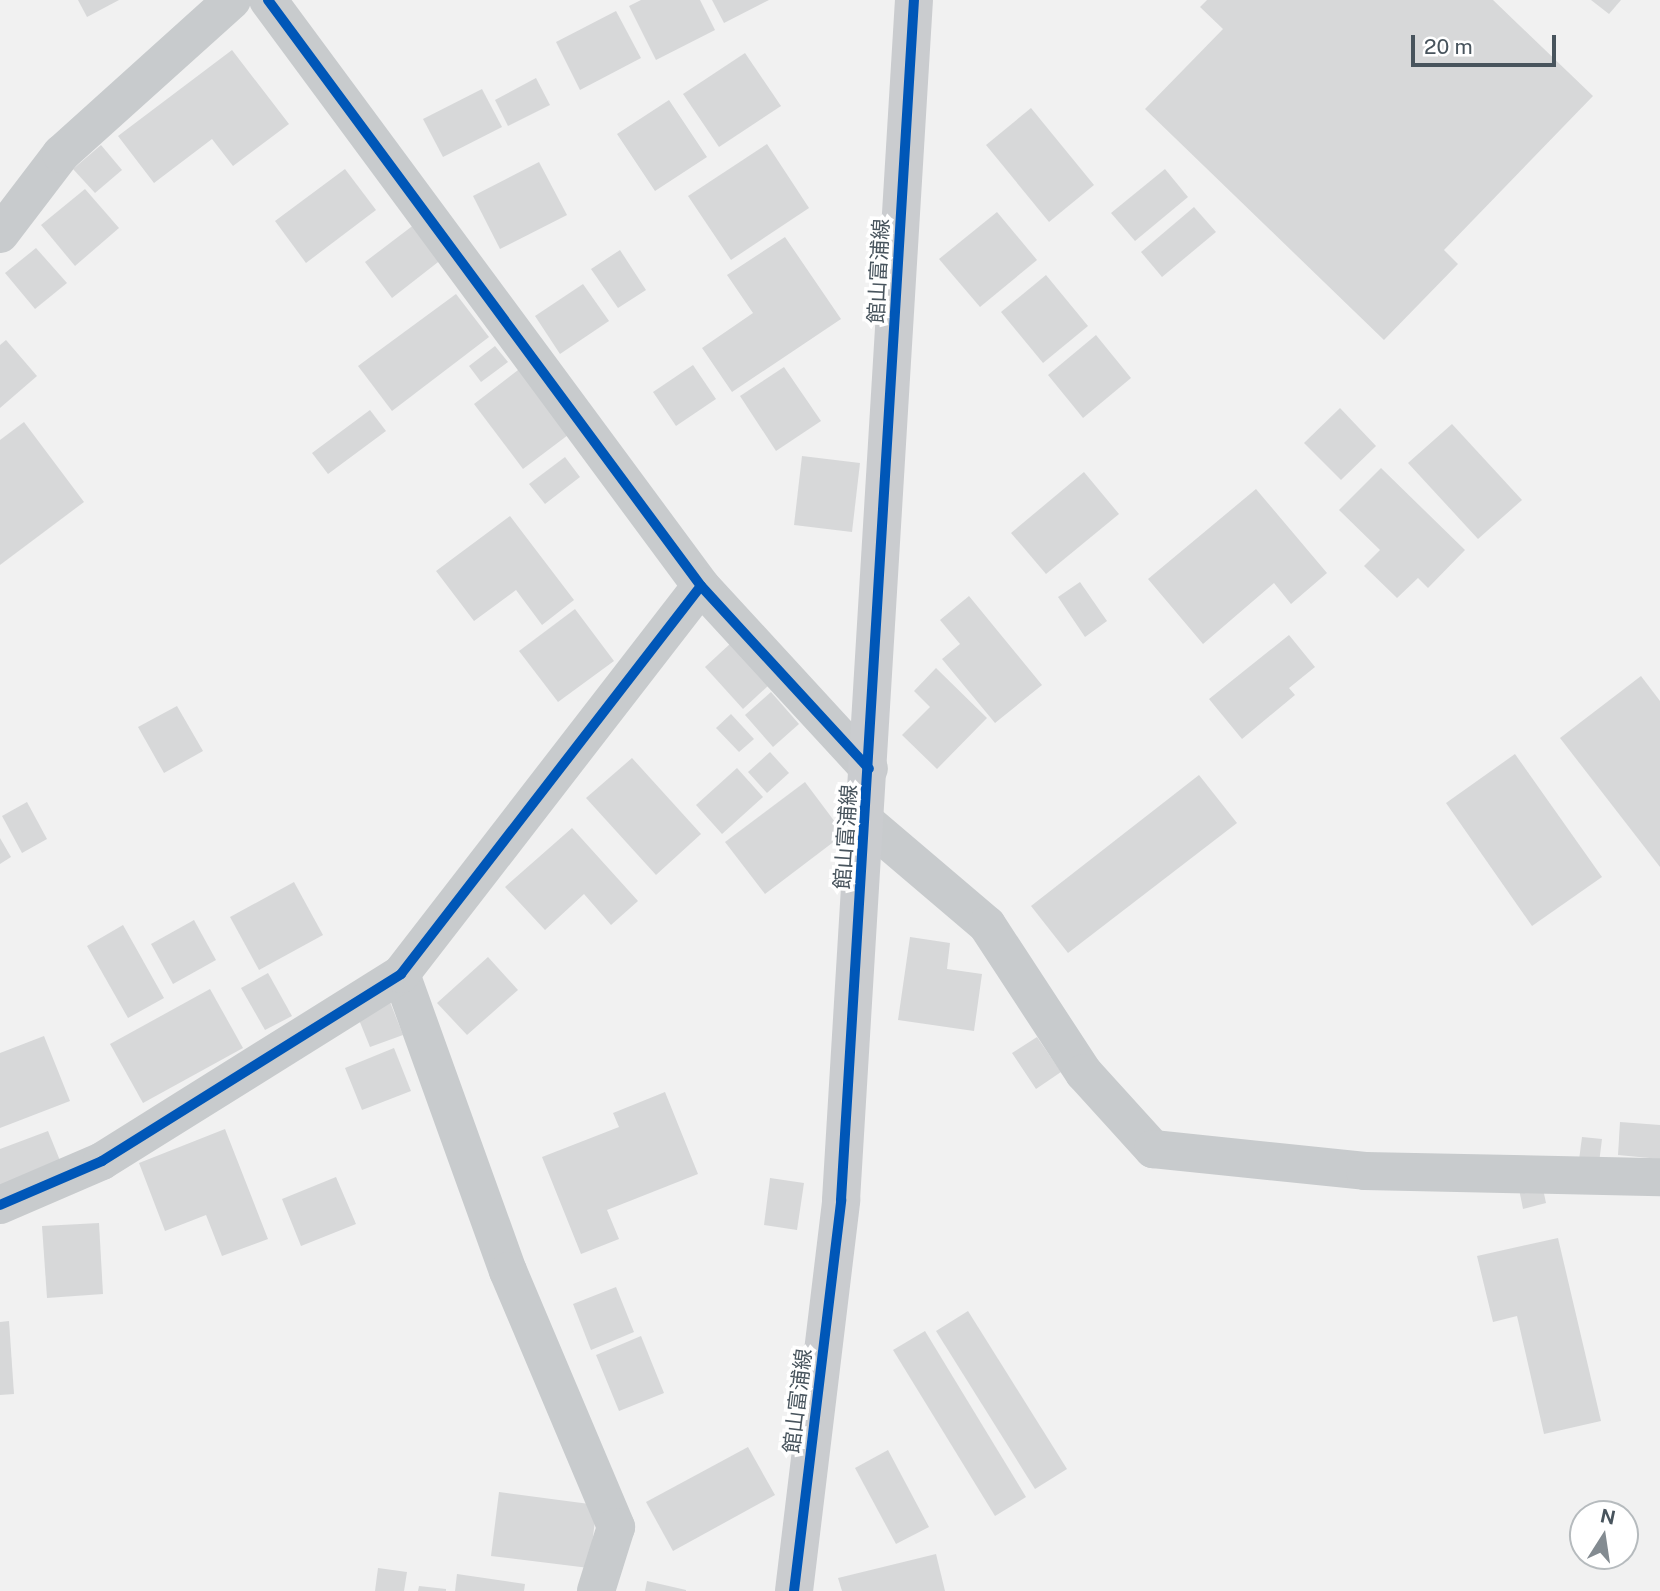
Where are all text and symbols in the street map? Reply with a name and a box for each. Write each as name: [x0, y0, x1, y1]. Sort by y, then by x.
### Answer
scale bar: [1415, 21, 1560, 65]
text: 20 m: [1424, 34, 1473, 59]
street label: 館山富浦線: [864, 218, 894, 324]
street label: 館山富浦線: [830, 784, 862, 890]
street label: 館山富浦線: [779, 1347, 817, 1455]
north arrow: [1569, 1500, 1639, 1570]
text: N: [1598, 1504, 1617, 1529]

